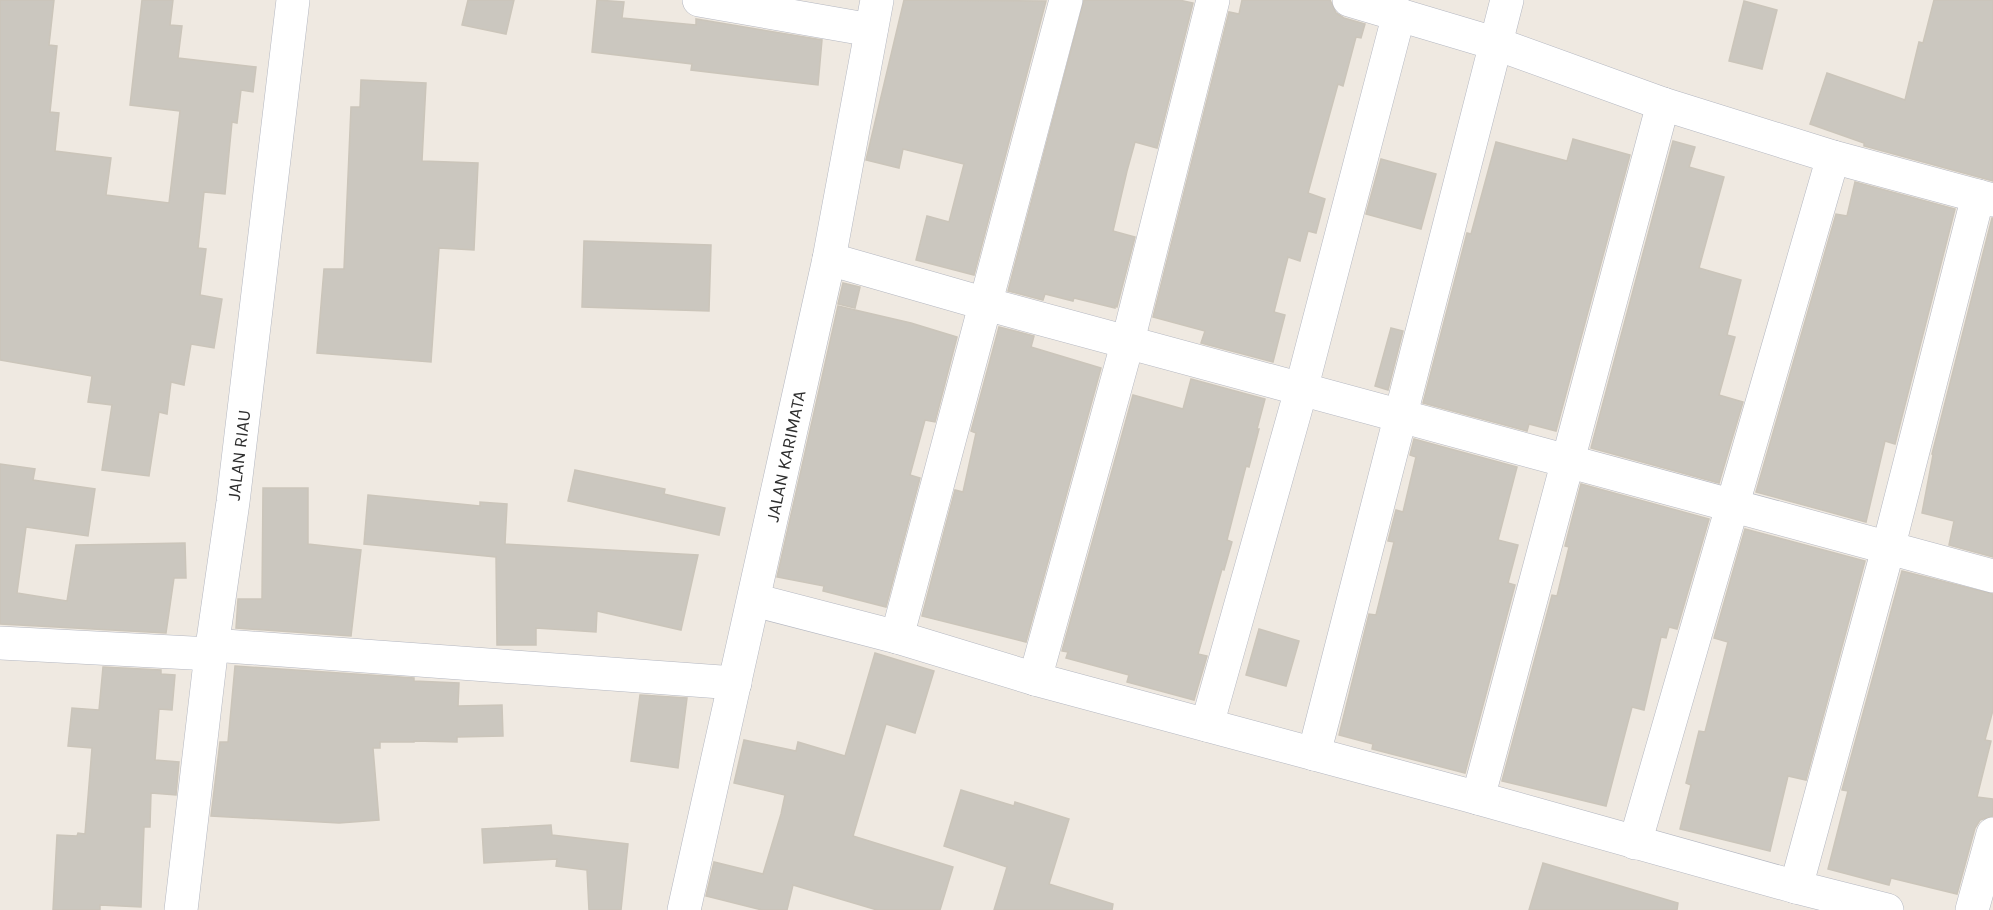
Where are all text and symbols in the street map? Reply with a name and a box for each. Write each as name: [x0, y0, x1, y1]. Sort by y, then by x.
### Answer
street label: JALAN KARIMATA: [761, 388, 811, 524]
street label: JALAN RIAU: [223, 408, 255, 502]

